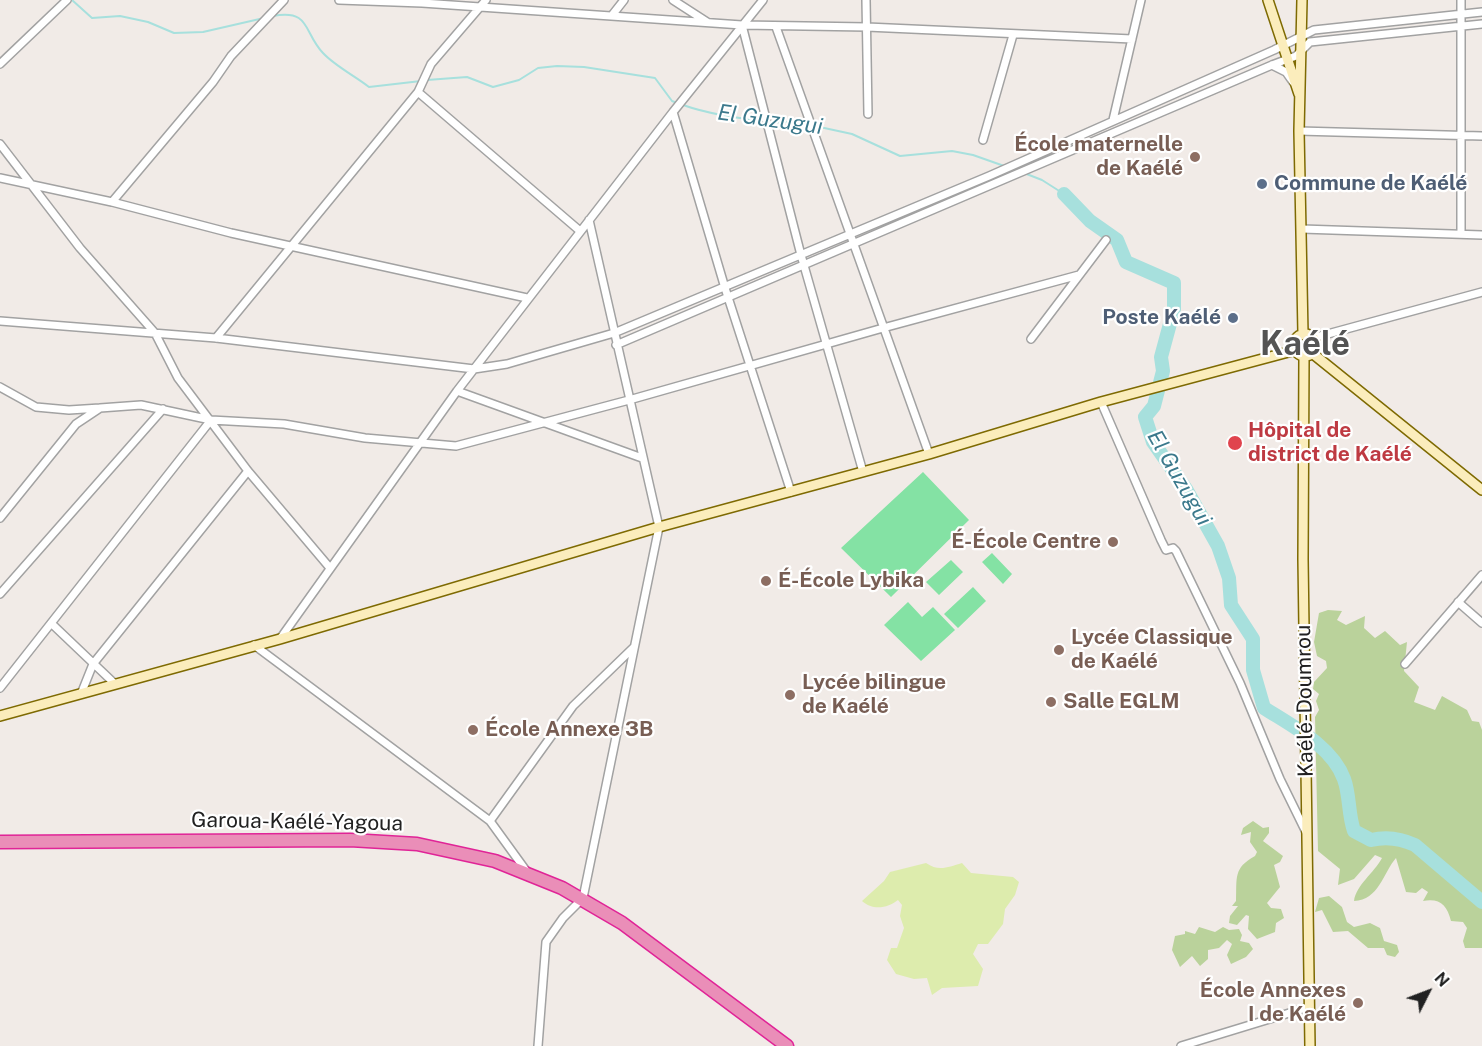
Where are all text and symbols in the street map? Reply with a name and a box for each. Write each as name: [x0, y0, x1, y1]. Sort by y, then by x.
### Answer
water label: El Guzugui: [716, 100, 824, 140]
place label: École maternelle de Kaélé: [1014, 132, 1183, 182]
marker: École maternelle de Kaélé: [1188, 150, 1202, 164]
place label: Commune de Kaélé: [1274, 171, 1467, 197]
marker: Commune de Kaélé: [1255, 177, 1269, 191]
place label: Poste Kaélé: [1102, 305, 1221, 331]
marker: Poste Kaélé: [1226, 311, 1240, 325]
district label: Kaélé: [1260, 325, 1350, 365]
place label: Hôpital de district de Kaélé: [1248, 418, 1412, 468]
water label: El Guzugui: [1141, 426, 1217, 530]
marker: Hôpital de district de Kaélé: [1226, 434, 1244, 452]
place label: É-École Centre: [951, 529, 1101, 555]
marker: É-École Centre: [1106, 535, 1120, 549]
place label: É-École Lybika: [778, 568, 924, 594]
marker: É-École Lybika: [759, 574, 773, 588]
place label: Lycée Classique de Kaélé: [1071, 625, 1233, 675]
street label: Kaélé-Doumrou: [1291, 625, 1319, 777]
marker: Lycée Classique de Kaélé: [1052, 643, 1066, 657]
place label: Lycée bilingue de Kaélé: [802, 670, 946, 720]
marker: Lycée bilingue de Kaélé: [783, 688, 797, 702]
place label: Salle EGLM: [1063, 689, 1180, 715]
marker: Salle EGLM: [1044, 695, 1058, 709]
place label: École Annexe 3B: [485, 717, 653, 743]
marker: École Annexe 3B: [466, 723, 480, 737]
street label: Garoua-Kaélé-Yagoua: [191, 808, 403, 836]
north arrow: [1398, 962, 1458, 1022]
text: N: [1430, 969, 1453, 991]
place label: École Annexes I de Kaélé: [1200, 978, 1346, 1028]
marker: École Annexes I de Kaélé: [1351, 996, 1365, 1010]

